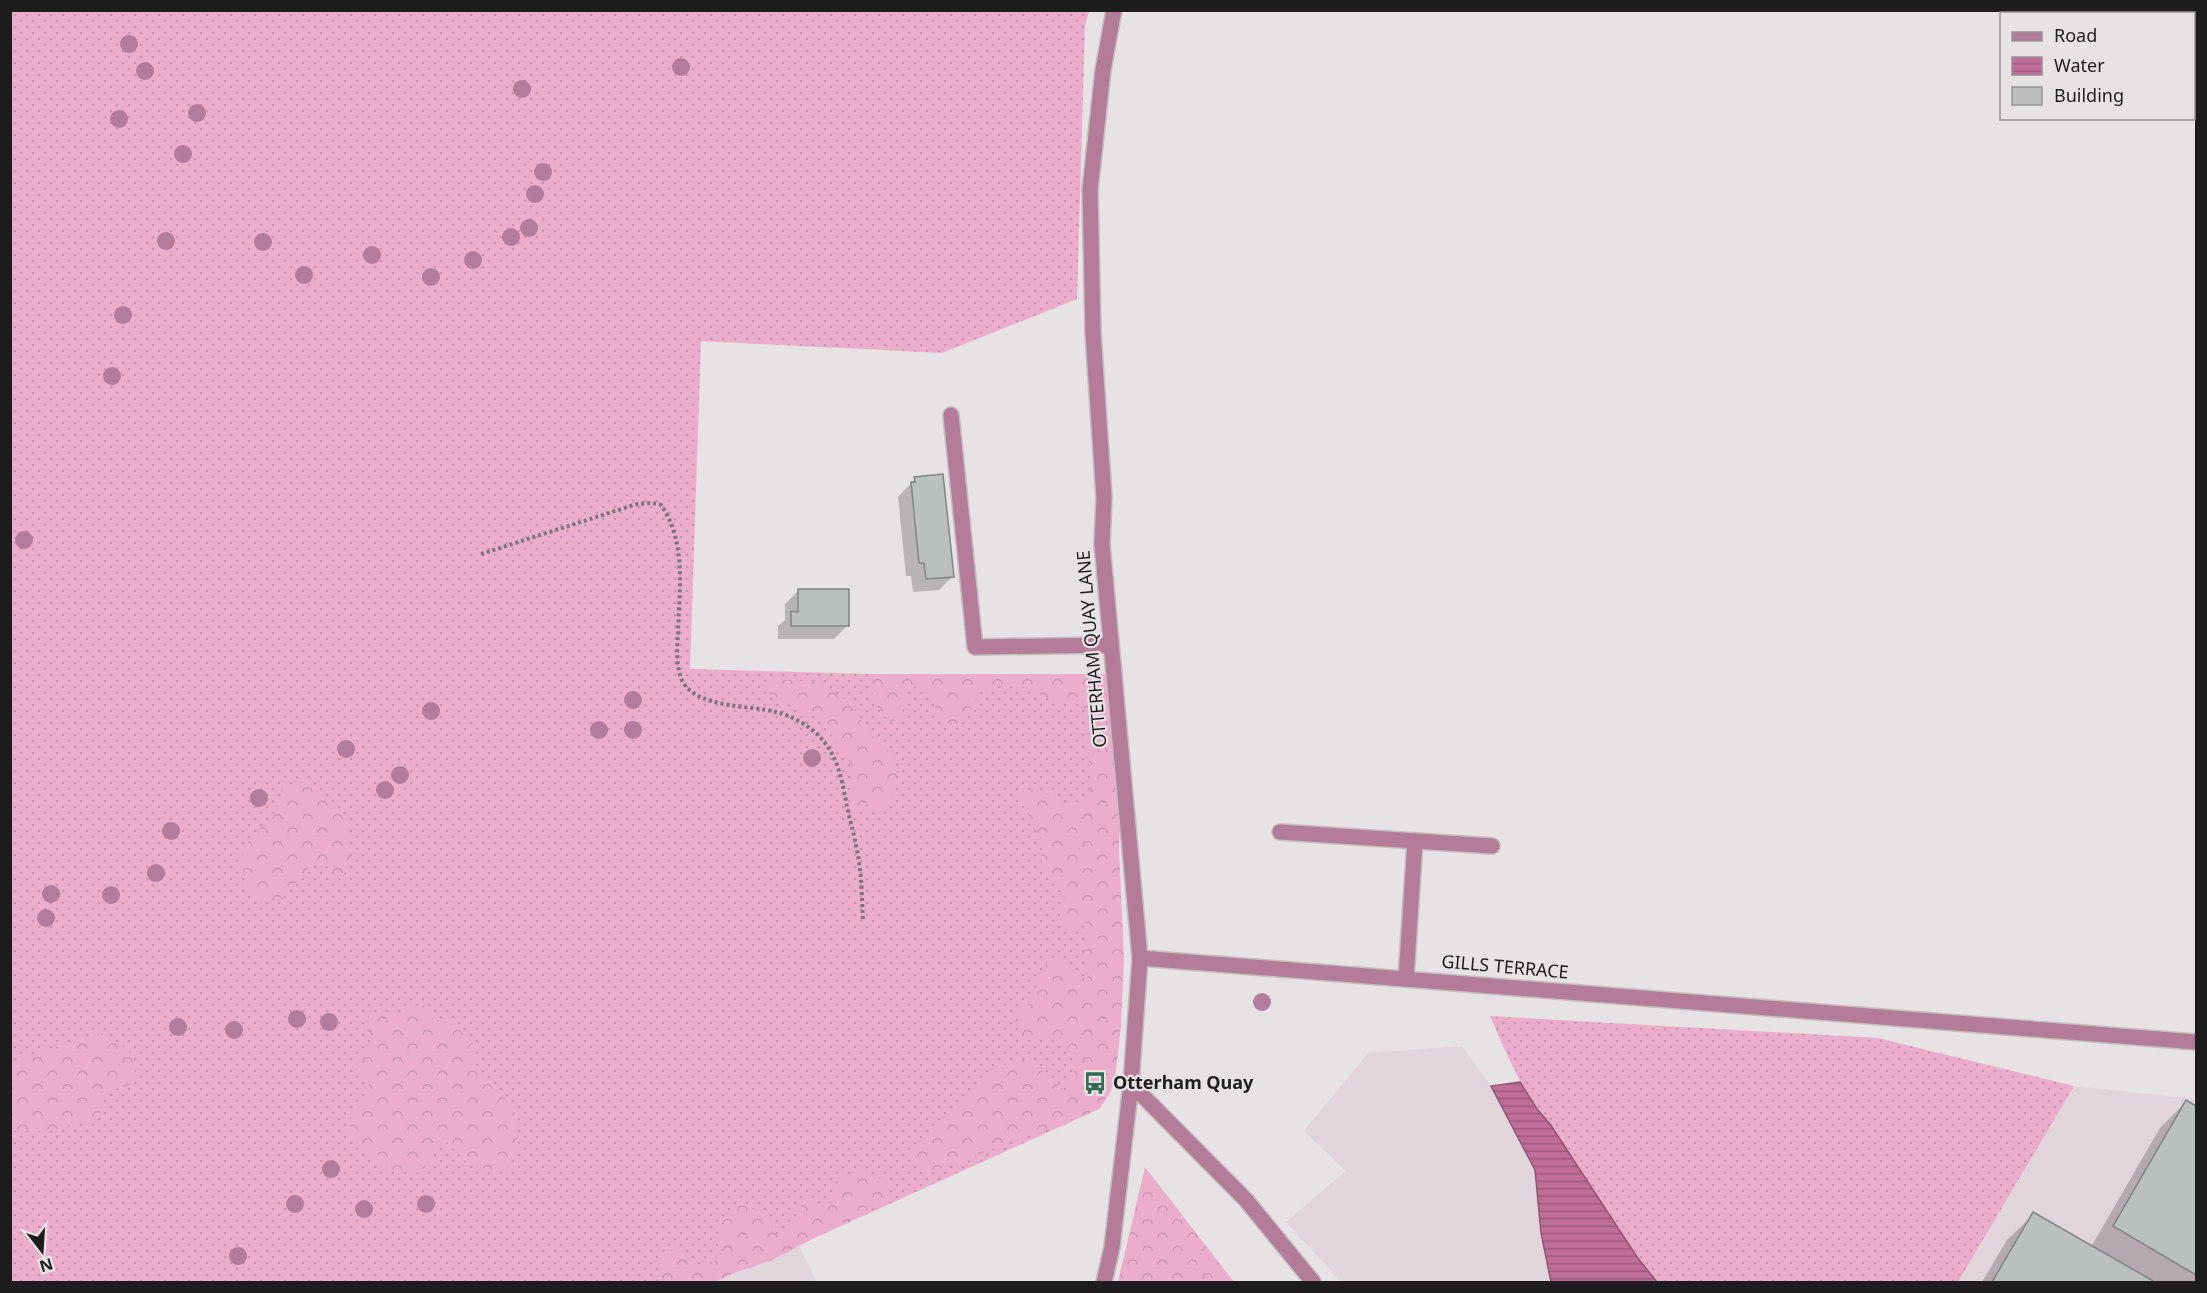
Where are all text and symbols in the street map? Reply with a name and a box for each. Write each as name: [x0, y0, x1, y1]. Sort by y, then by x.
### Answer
legend: [2000, 12, 2195, 120]
text: Road: [2054, 23, 2097, 47]
text: Water: [2054, 53, 2105, 77]
text: Building: [2054, 83, 2124, 107]
street label: OTTERHAM QUAY LANE: [1070, 549, 1112, 749]
street label: GILLS TERRACE: [1440, 948, 1570, 984]
bus stop icon: Otterham Quay: [1082, 1070, 1108, 1096]
place label: Otterham Quay: [1113, 1070, 1254, 1094]
north arrow: [12, 1221, 72, 1281]
text: N: [37, 1253, 56, 1278]

